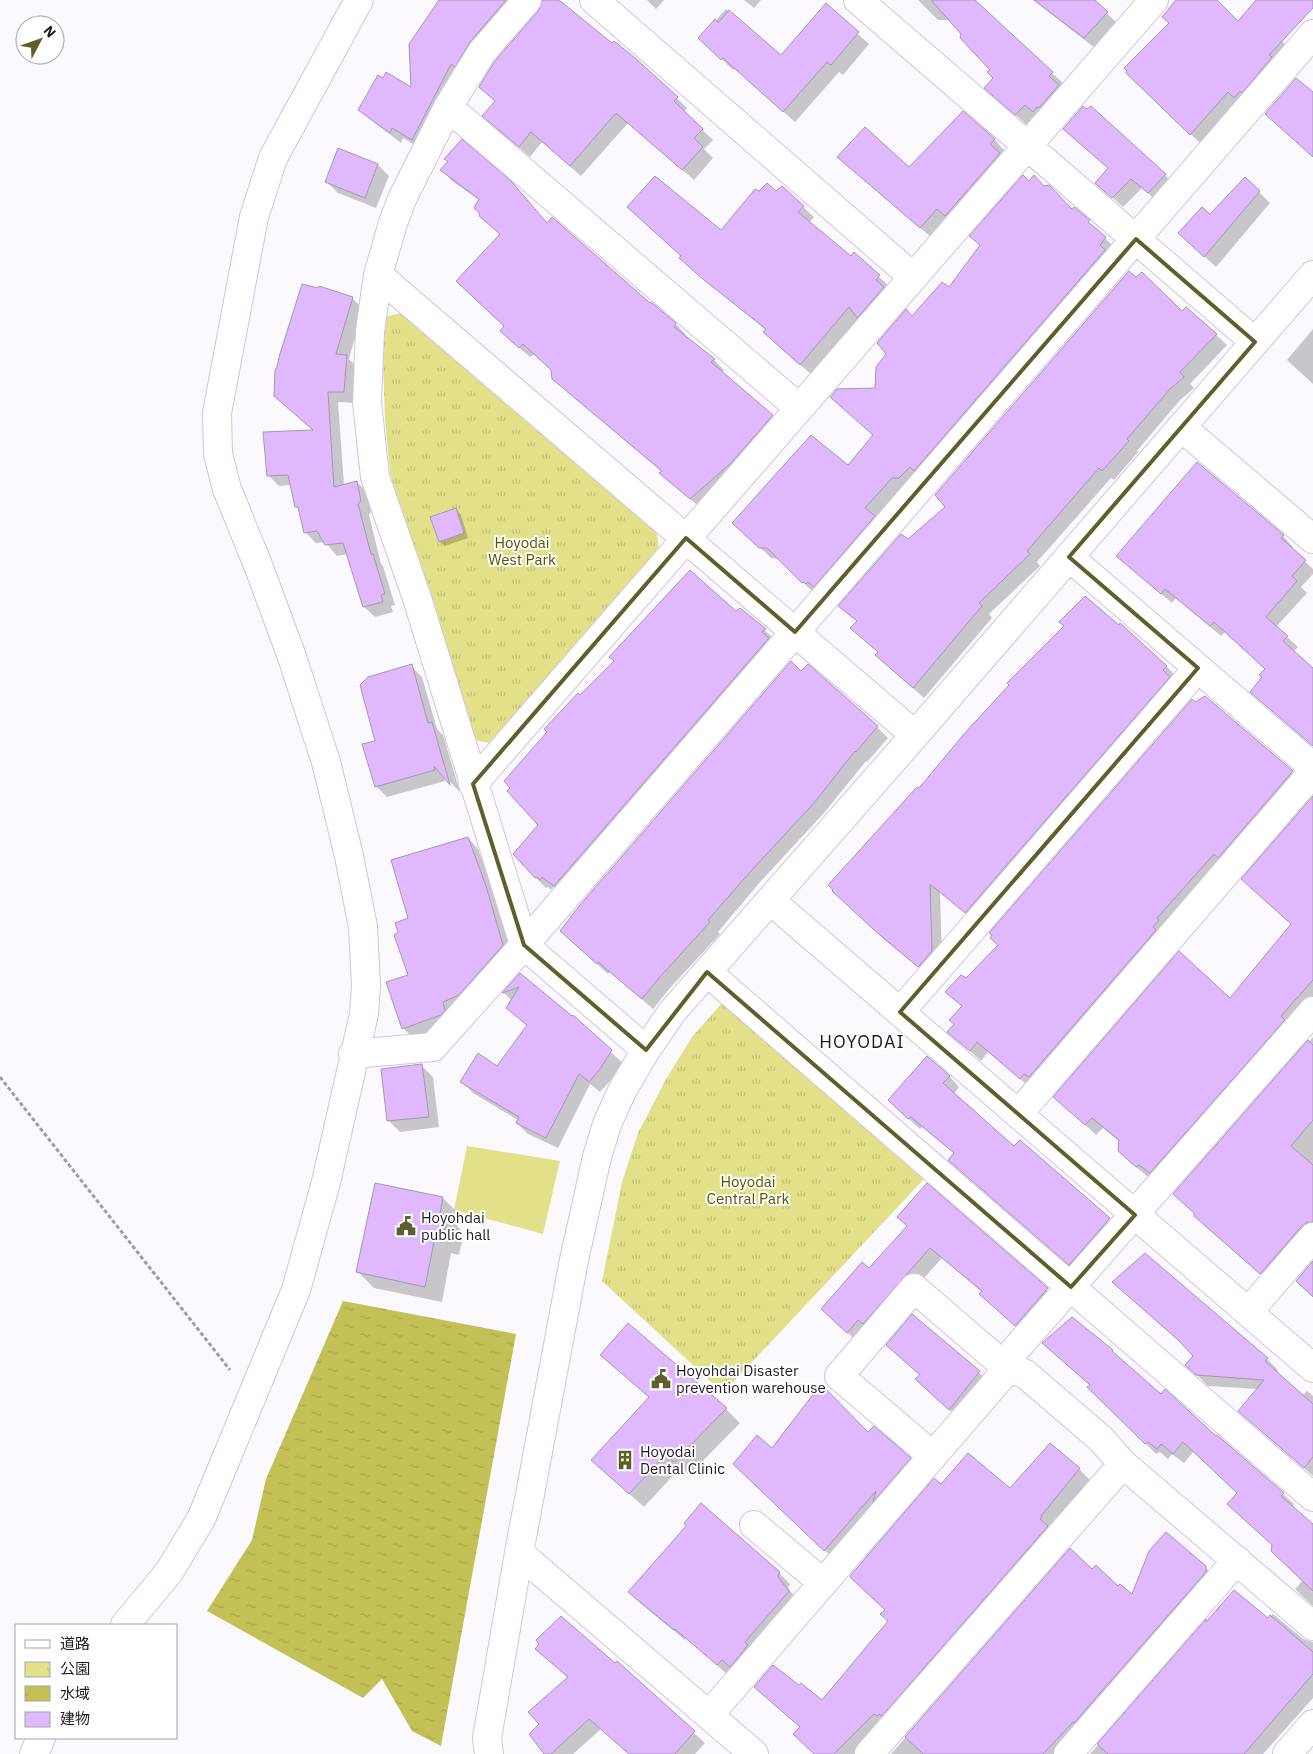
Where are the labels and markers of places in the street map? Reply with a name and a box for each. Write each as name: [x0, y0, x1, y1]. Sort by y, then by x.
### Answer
place label: Hoyohdai public hall: [421, 1208, 490, 1244]
public building icon: Hoyohdai public hall: [395, 1215, 417, 1237]
place label: Hoyohdai Disaster prevention warehouse: [676, 1361, 826, 1397]
public building icon: Hoyohdai Disaster prevention warehouse: [650, 1368, 672, 1390]
place label: Hoyodai Dental Clinic: [640, 1442, 725, 1478]
building icon: Hoyodai Dental Clinic: [614, 1449, 636, 1471]

